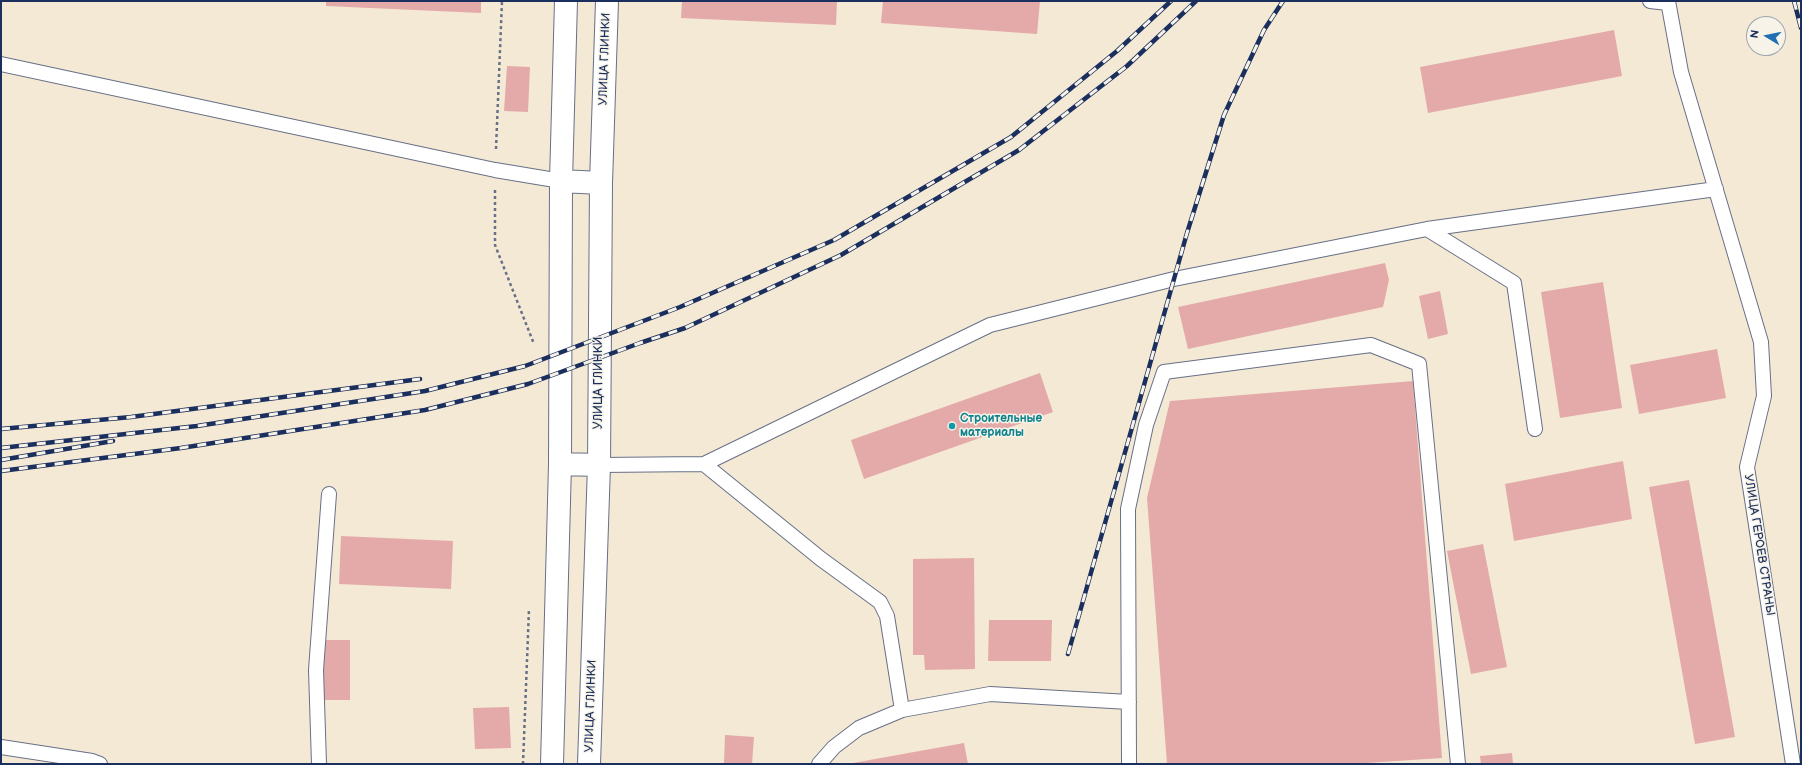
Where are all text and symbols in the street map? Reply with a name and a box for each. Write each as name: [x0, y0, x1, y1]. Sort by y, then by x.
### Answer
street label: УЛИЦА ГЛИНКИ: [596, 12, 614, 106]
north arrow: [1746, 16, 1786, 56]
text: N: [1748, 29, 1762, 39]
street label: УЛИЦА ГЛИНКИ: [592, 337, 606, 429]
place label: Строительные материалы: [960, 412, 1042, 440]
marker: Строительные материалы: [947, 421, 957, 431]
street label: УЛИЦА ГЕРОЕВ СТРАНЫ: [1741, 473, 1777, 617]
street label: УЛИЦА ГЛИНКИ: [582, 659, 600, 753]

